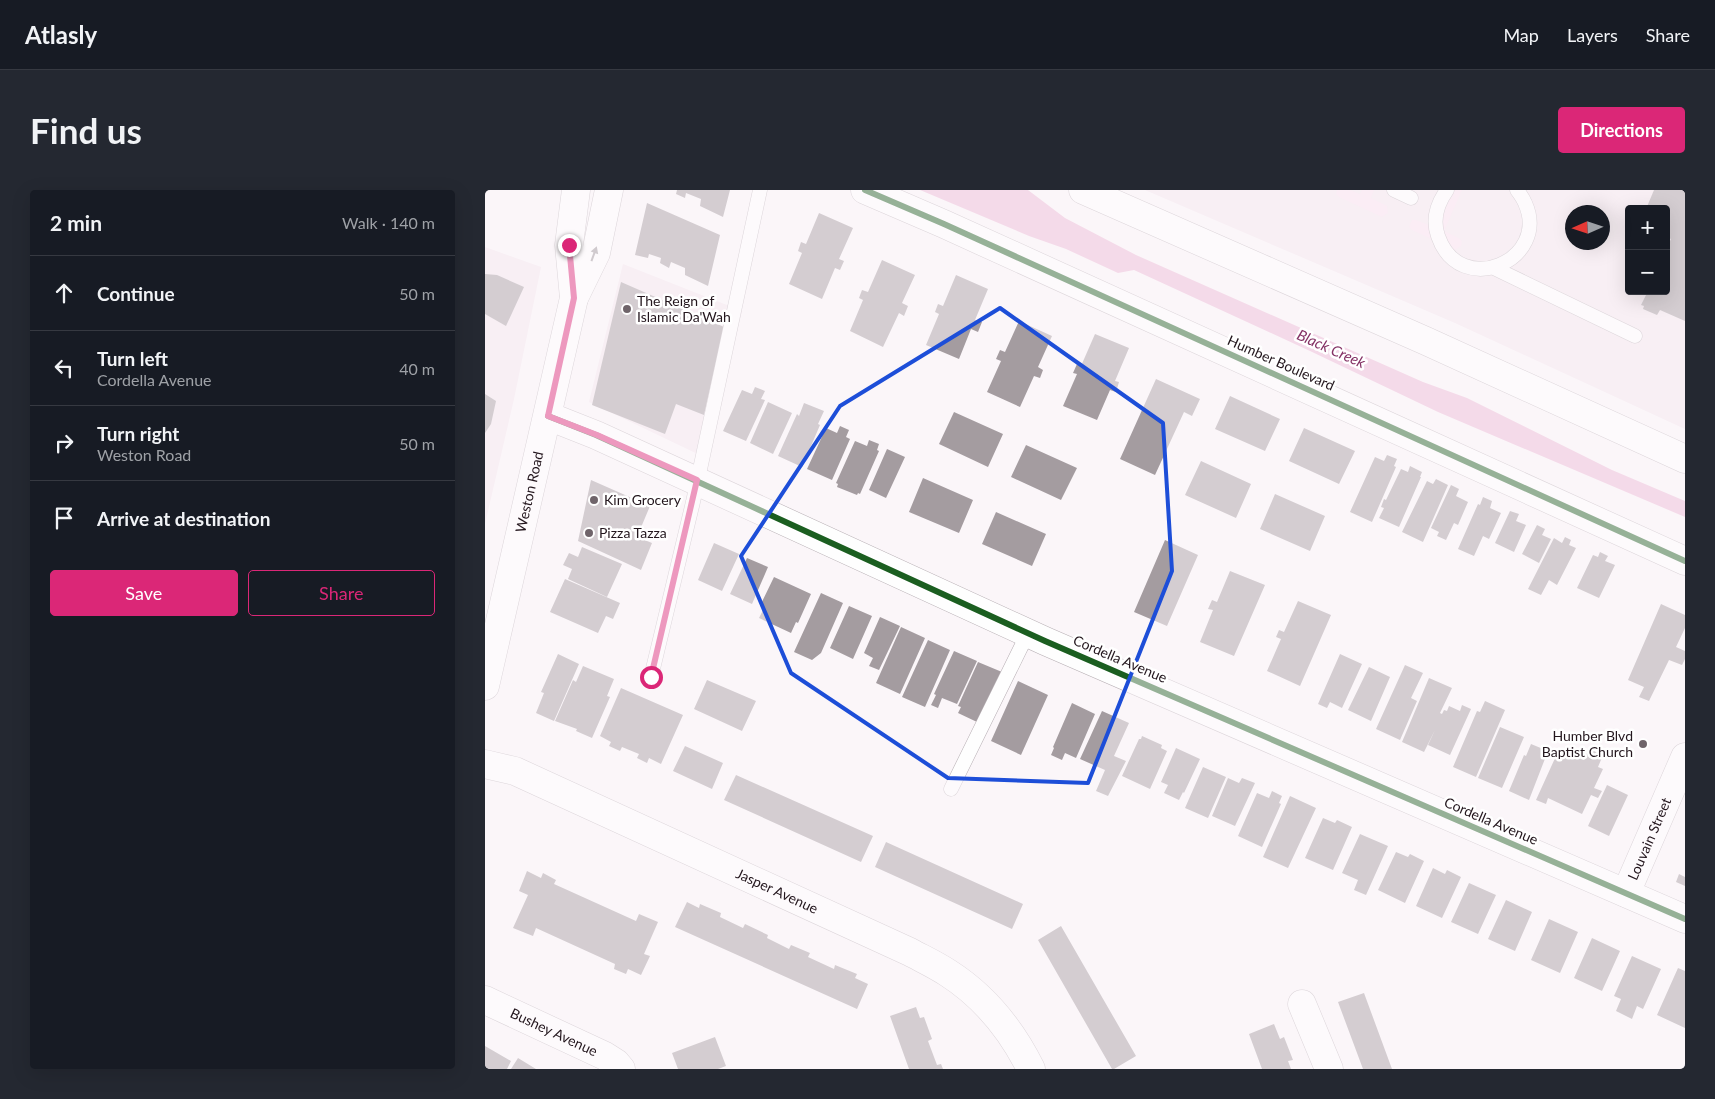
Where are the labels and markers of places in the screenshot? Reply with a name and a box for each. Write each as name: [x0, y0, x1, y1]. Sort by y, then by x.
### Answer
place label: The Reign of Islamic Da'Wah: [637, 292, 731, 325]
marker: The Reign of Islamic Da'Wah: [621, 303, 633, 315]
place label: Kim Grocery: [604, 491, 682, 508]
marker: Kim Grocery: [588, 494, 600, 506]
place label: Pizza Tazza: [599, 524, 667, 541]
marker: Pizza Tazza: [583, 527, 595, 539]
place label: Humber Blvd Baptist Church: [1542, 727, 1633, 760]
marker: Humber Blvd Baptist Church: [1637, 738, 1649, 750]

